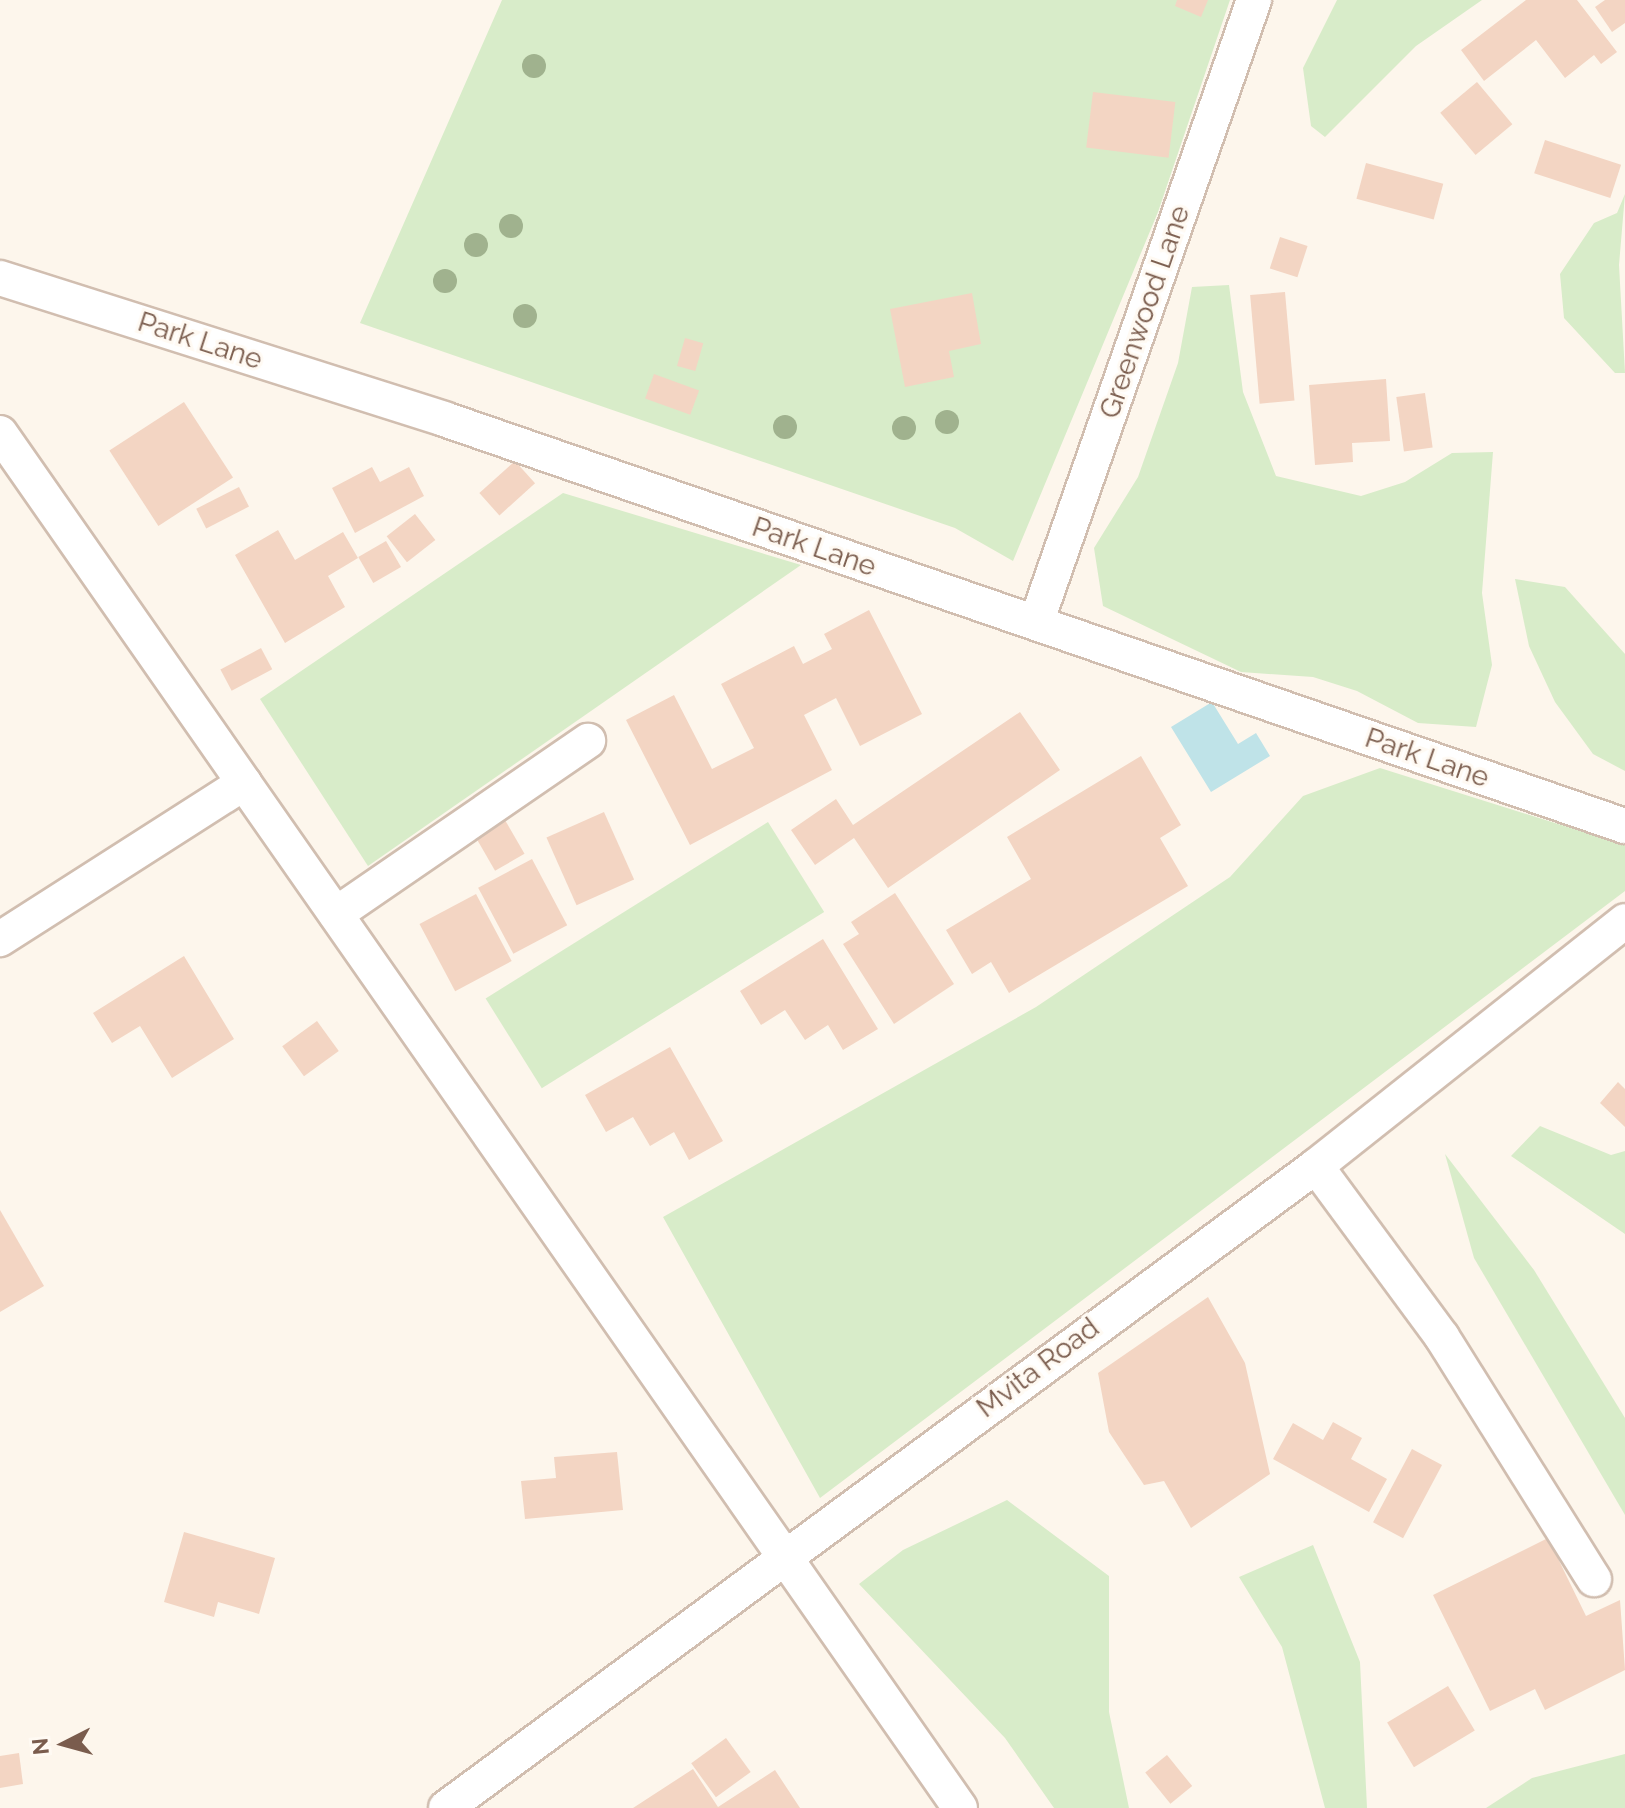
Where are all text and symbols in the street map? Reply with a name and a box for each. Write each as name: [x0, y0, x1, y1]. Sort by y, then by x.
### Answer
street label: Greenwood Lane: [1093, 201, 1197, 423]
street label: Park Lane: [134, 305, 266, 377]
street label: Park Lane: [748, 510, 880, 584]
street label: Park Lane: [1361, 721, 1493, 795]
street label: Mvita Road: [970, 1311, 1106, 1425]
north arrow: [24, 1704, 104, 1784]
text: N: [26, 1737, 54, 1756]

